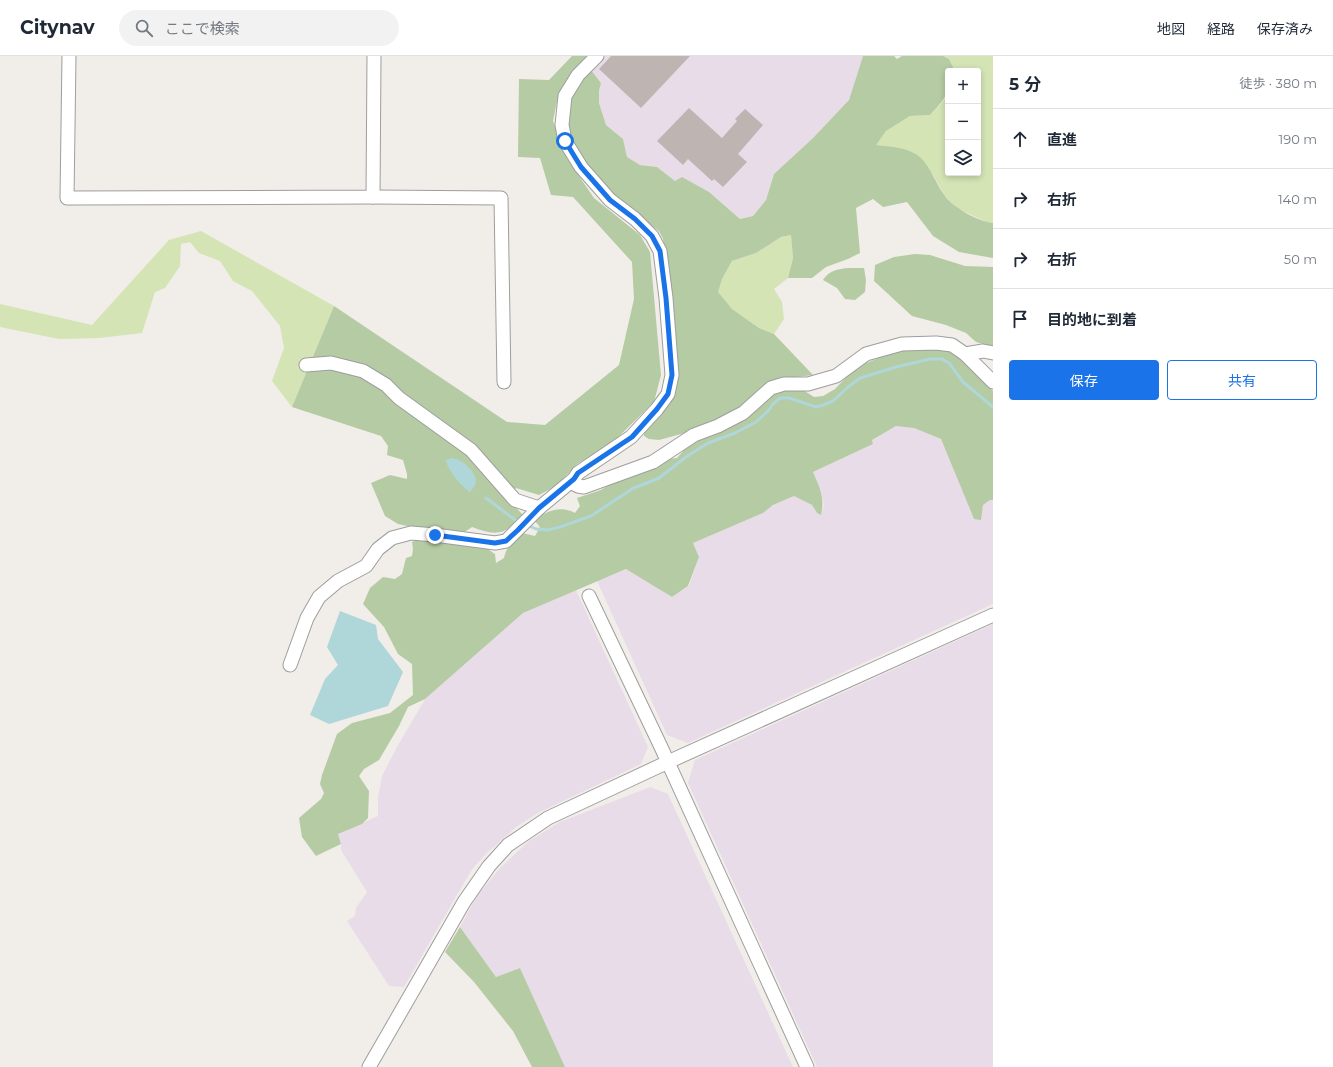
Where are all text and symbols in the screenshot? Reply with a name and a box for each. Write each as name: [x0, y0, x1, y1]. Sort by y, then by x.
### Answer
search box: [119, 10, 399, 46]
text: Citynav: [20, 16, 95, 39]
icon: search: [133, 17, 155, 39]
text: ここで検索: [165, 19, 240, 38]
text: 地図: [1157, 20, 1185, 38]
text: 経路: [1207, 20, 1235, 38]
text: 保存済み: [1257, 20, 1313, 38]
map controls: [945, 68, 981, 176]
button: +: [945, 68, 981, 104]
text: 5 分: [1009, 74, 1041, 94]
text: 徒歩 · 380 m: [1239, 75, 1317, 91]
button: −: [945, 104, 981, 140]
icon: ahead: [1009, 128, 1031, 150]
text: 直進: [1047, 130, 1077, 149]
text: 190 m: [1279, 131, 1317, 147]
route start: [556, 132, 574, 150]
button: layers: [945, 140, 981, 176]
icon: right: [1009, 188, 1031, 210]
text: 右折: [1047, 190, 1077, 209]
text: 140 m: [1278, 191, 1317, 207]
icon: right: [1009, 248, 1031, 270]
text: 右折: [1047, 250, 1077, 269]
text: 50 m: [1284, 251, 1317, 267]
icon: arrive: [1009, 308, 1031, 330]
text: 目的地に到着: [1047, 310, 1137, 329]
button: 保存: [1009, 360, 1159, 400]
button: 共有: [1167, 360, 1317, 400]
route end: [426, 526, 444, 544]

